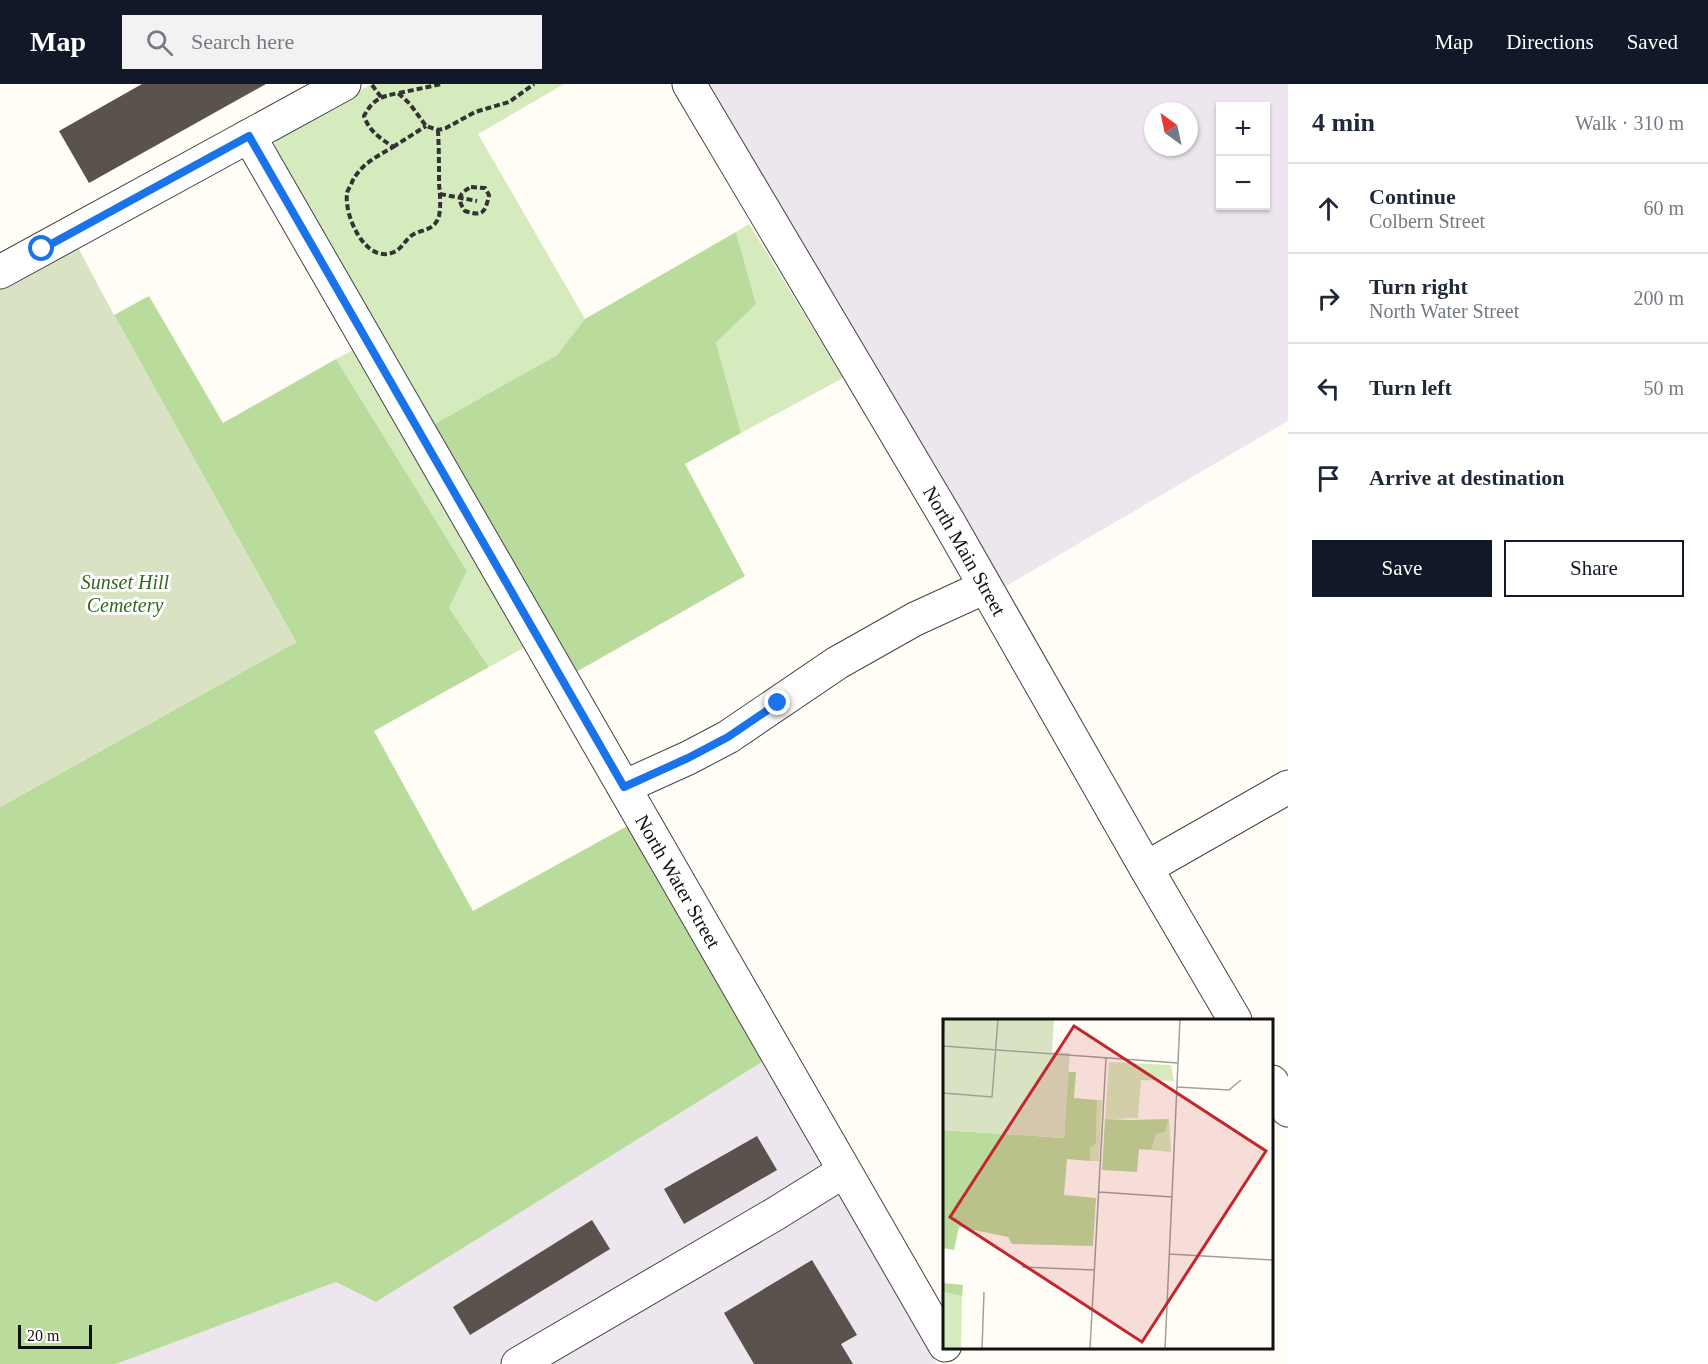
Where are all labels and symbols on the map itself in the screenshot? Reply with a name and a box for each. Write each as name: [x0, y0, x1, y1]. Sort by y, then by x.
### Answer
north arrow: [1144, 102, 1198, 156]
route start: [28, 235, 54, 261]
street label: North Main Street: [919, 482, 1011, 620]
park label: Sunset Hill Cemetery: [81, 571, 170, 617]
route end: [764, 689, 790, 715]
street label: North Water Street: [631, 811, 725, 952]
inset map: [943, 1019, 1273, 1349]
scale bar: [18, 1322, 92, 1350]

